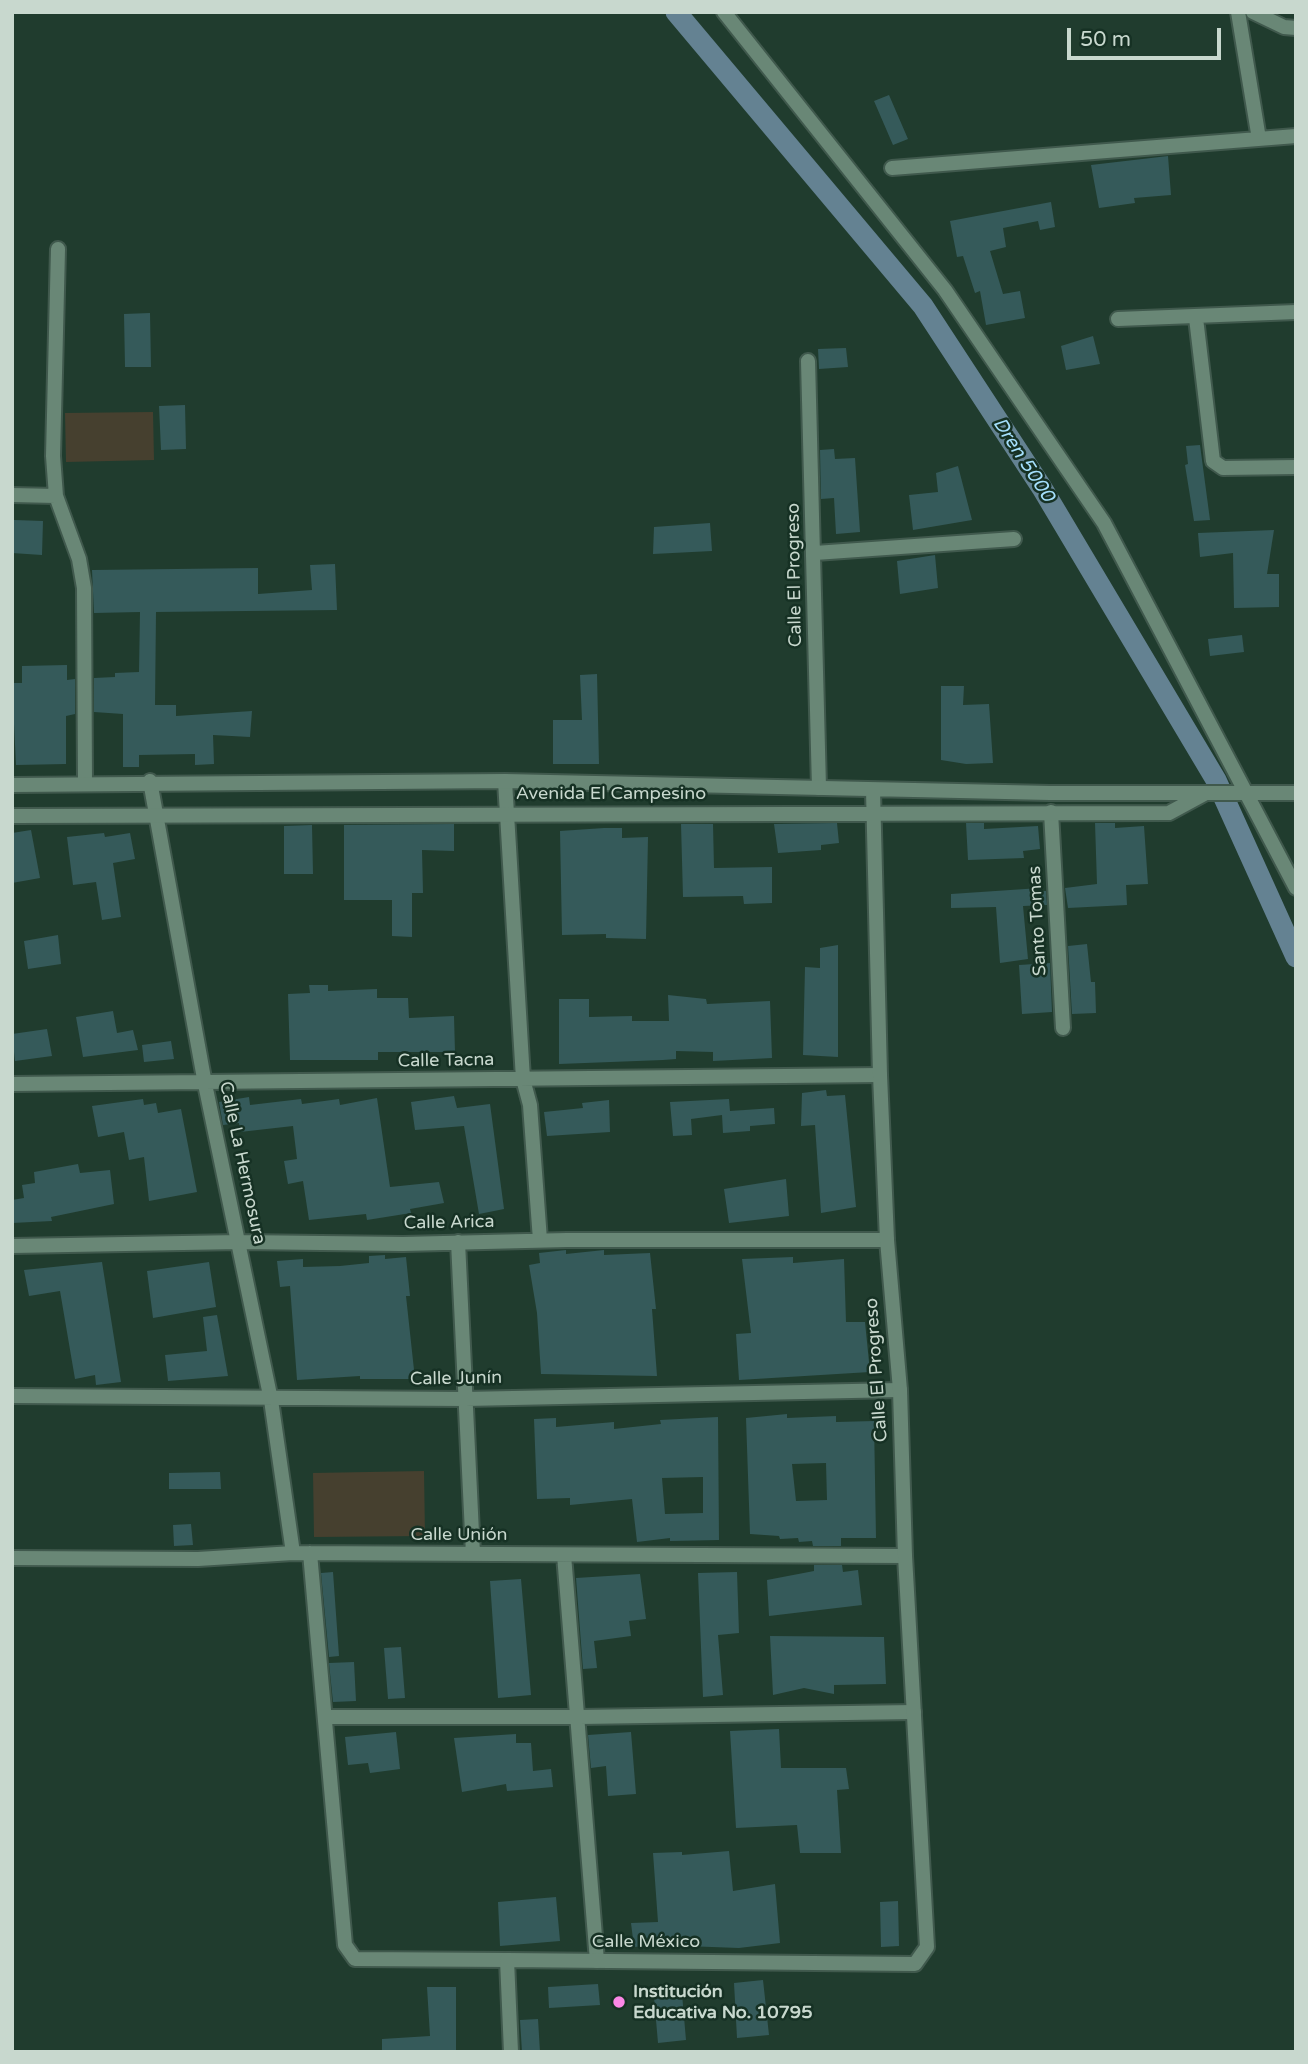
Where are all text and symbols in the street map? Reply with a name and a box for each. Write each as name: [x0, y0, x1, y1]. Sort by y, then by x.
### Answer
scale bar: [1070, 14, 1224, 58]
text: 50 m: [1080, 27, 1131, 52]
water label: Dren 5000: [987, 414, 1059, 506]
street label: Calle El Progreso: [783, 503, 807, 647]
street label: Avenida El Campesino: [516, 783, 706, 805]
street label: Santo Tomas: [1024, 865, 1052, 977]
street label: Calle Tacna: [397, 1049, 495, 1073]
street label: Calle La Hermosura: [214, 1080, 270, 1246]
street label: Calle Arica: [403, 1211, 495, 1235]
street label: Calle El Progreso: [861, 1297, 893, 1443]
street label: Calle Junín: [410, 1367, 502, 1391]
street label: Calle Unión: [410, 1524, 508, 1546]
street label: Calle México: [592, 1931, 700, 1953]
place label: Institución Educativa No. 10795: [633, 1981, 812, 2024]
marker: Institución Educativa No. 10795: [611, 1994, 627, 2010]

